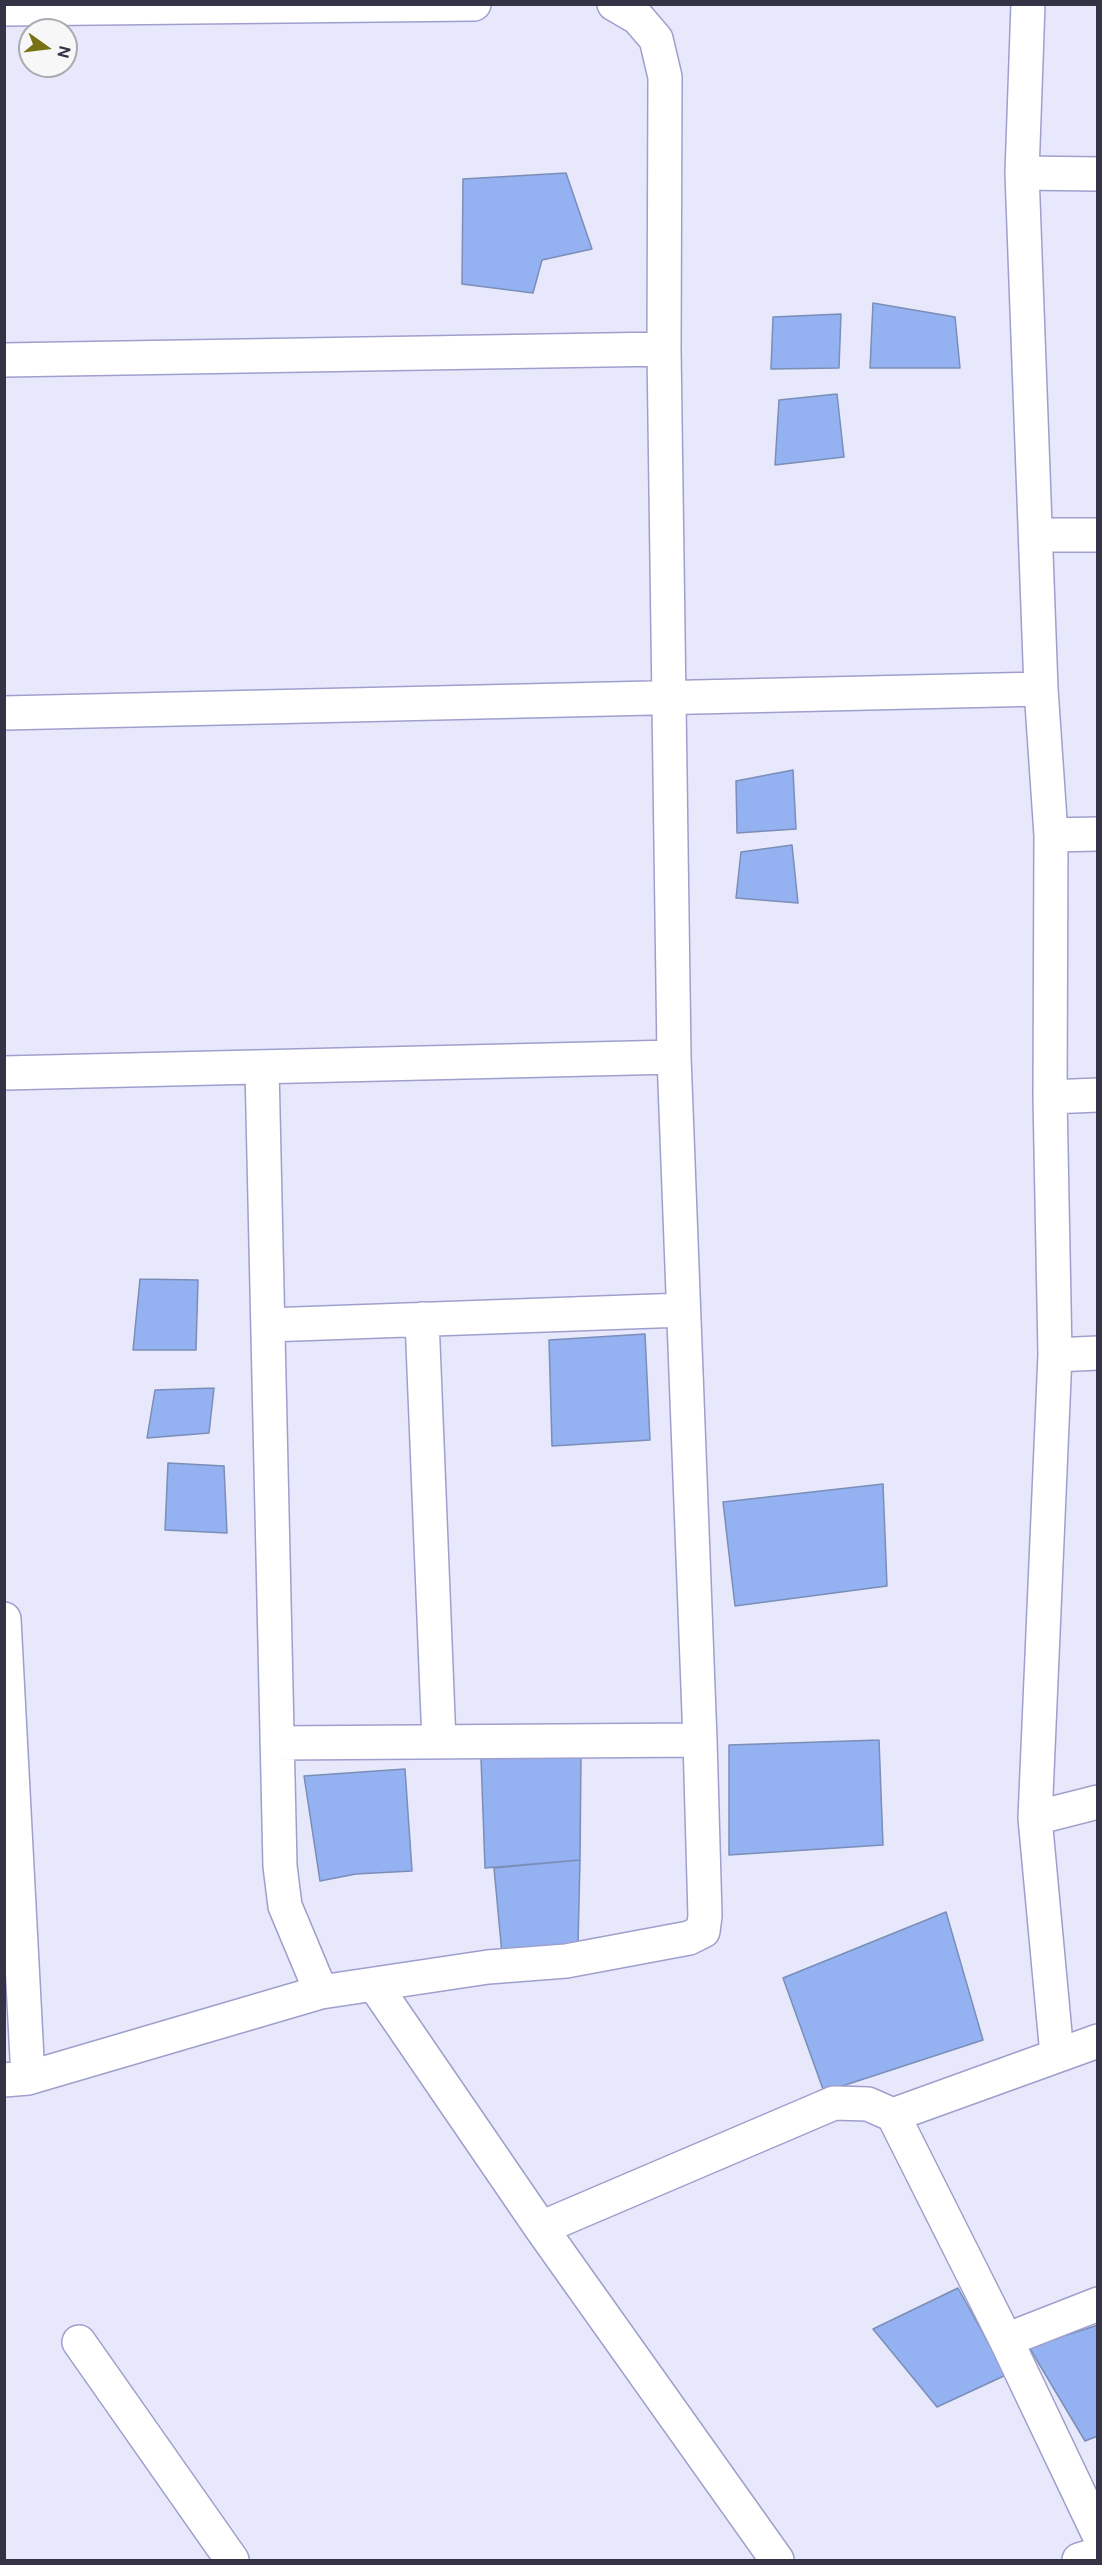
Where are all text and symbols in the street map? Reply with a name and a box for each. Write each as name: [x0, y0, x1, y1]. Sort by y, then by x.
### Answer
north arrow: [18, 18, 78, 78]
text: N: [52, 44, 76, 60]

